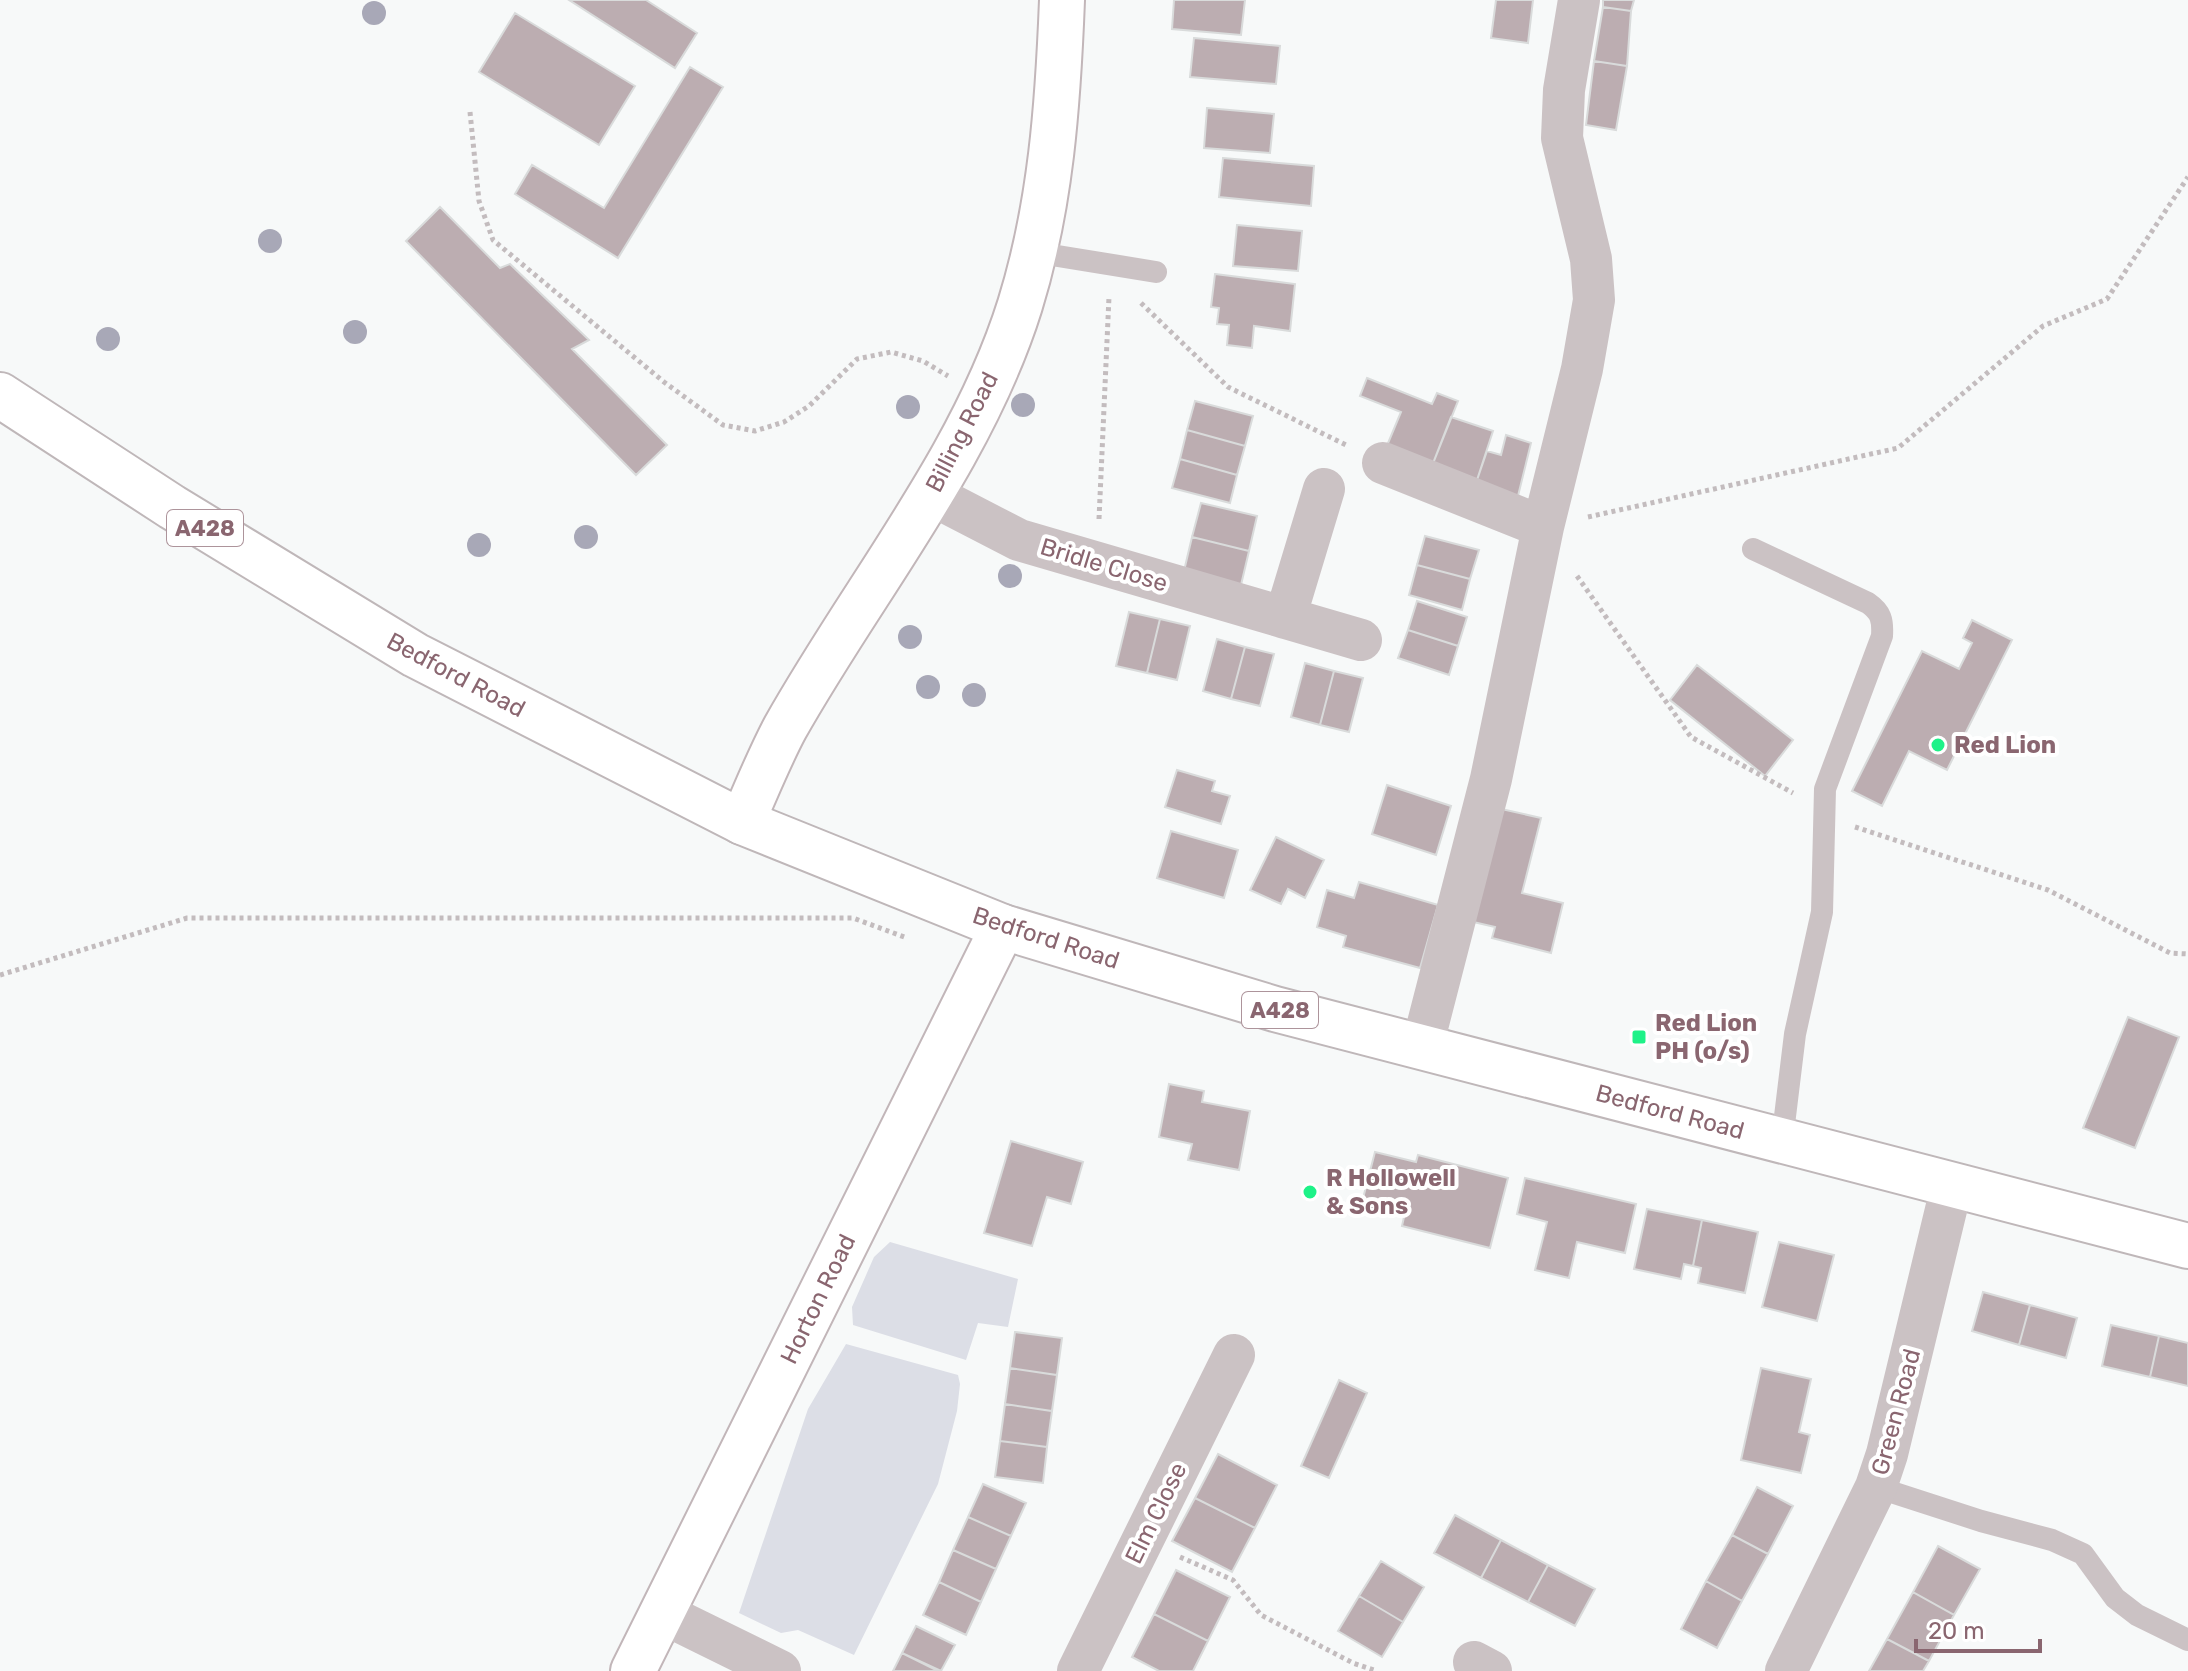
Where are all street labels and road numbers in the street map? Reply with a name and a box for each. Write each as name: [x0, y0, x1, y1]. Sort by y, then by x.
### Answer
street label: Billing Road: [920, 367, 1004, 497]
road number: A428: [167, 510, 243, 546]
street label: Bridle Close: [1037, 532, 1171, 598]
street label: Bedford Road: [382, 627, 530, 723]
street label: Bedford Road: [969, 901, 1123, 975]
road number: A428: [1242, 992, 1318, 1028]
street label: Bedford Road: [1593, 1079, 1747, 1145]
street label: Horton Road: [775, 1230, 861, 1368]
street label: Green Road: [1866, 1346, 1926, 1478]
street label: Elm Close: [1120, 1458, 1192, 1568]

